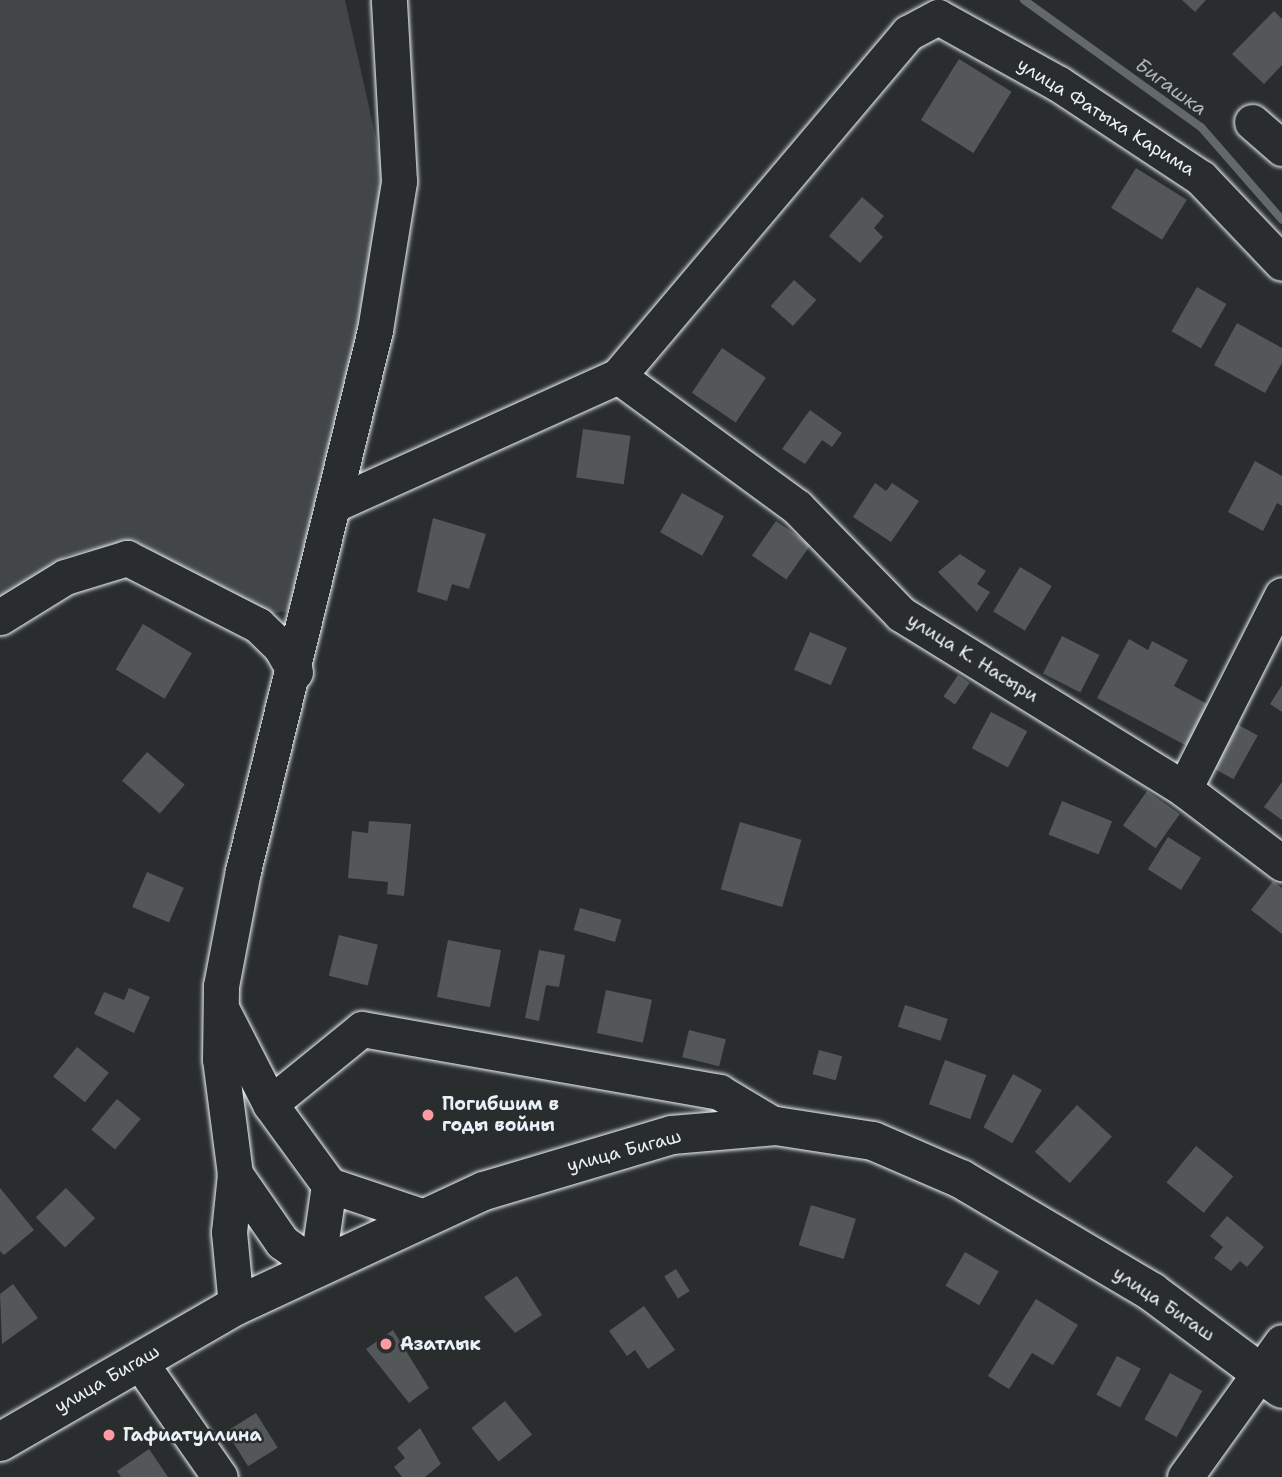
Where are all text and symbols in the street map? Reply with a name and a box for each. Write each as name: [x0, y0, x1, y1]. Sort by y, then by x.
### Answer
water label: Бигашка: [1131, 53, 1211, 121]
street label: улица Фатыха Карима: [1013, 54, 1199, 180]
street label: улица К. Насыри: [904, 609, 1042, 707]
place label: Погибшим в годы войны: [442, 1094, 559, 1136]
marker: Погибшим в годы войны: [420, 1107, 436, 1123]
street label: улица Бигаш: [564, 1125, 684, 1177]
street label: улица Бигаш: [1109, 1262, 1219, 1346]
place label: Азатлык: [400, 1333, 481, 1355]
marker: Азатлык: [378, 1336, 394, 1352]
street label: улица Бигаш: [51, 1340, 163, 1418]
place label: Гафиатуллина: [123, 1424, 262, 1446]
marker: Гафиатуллина: [101, 1427, 117, 1443]

